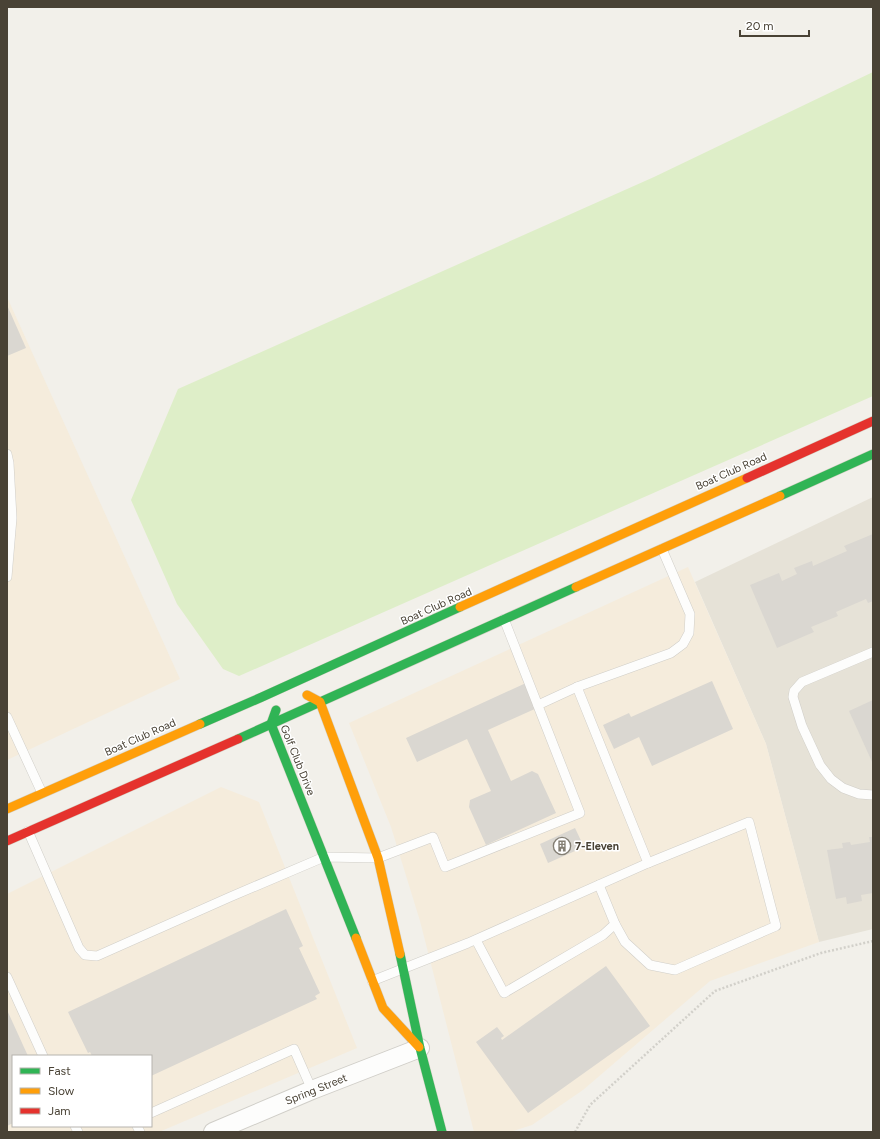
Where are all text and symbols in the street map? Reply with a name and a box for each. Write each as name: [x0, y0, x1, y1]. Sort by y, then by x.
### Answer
scale bar: [740, 12, 809, 38]
text: 20 m: [746, 19, 774, 33]
street label: Boat Club Road: [694, 450, 769, 493]
street label: Boat Club Road: [399, 585, 474, 628]
street label: Boat Club Road: [103, 716, 178, 759]
street label: Golf Club Drive: [277, 723, 318, 797]
building icon: 7-Eleven: [552, 836, 572, 856]
place label: 7-Eleven: [575, 840, 619, 853]
legend: [12, 1055, 152, 1127]
text: Fast: [48, 1064, 71, 1078]
street label: Spring Street: [283, 1071, 349, 1108]
text: Slow: [48, 1084, 75, 1098]
text: Jam: [48, 1104, 71, 1118]

